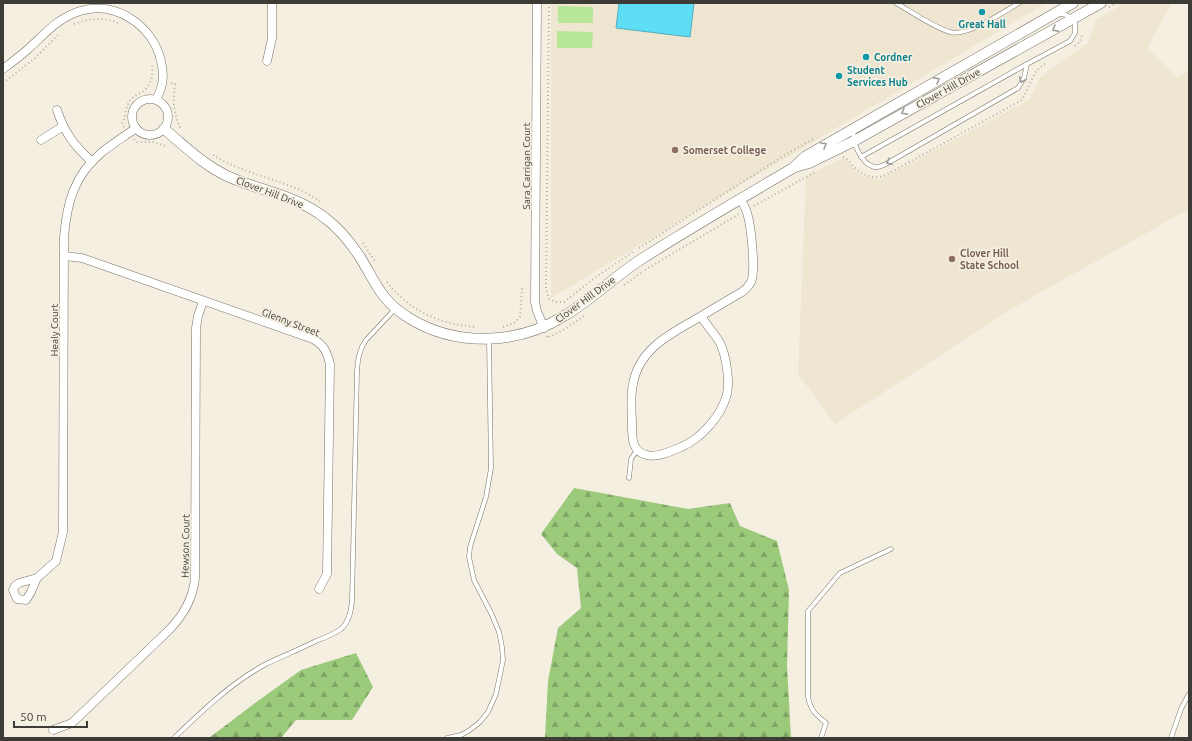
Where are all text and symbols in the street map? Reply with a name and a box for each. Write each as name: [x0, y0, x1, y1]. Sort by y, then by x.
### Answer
marker: Great Hall: [977, 7, 987, 17]
place label: Great Hall: [958, 19, 1006, 30]
one-way arrow: [1052, 24, 1059, 31]
marker: Cordner: [861, 52, 871, 62]
place label: Cordner: [874, 52, 913, 63]
place label: Student Services Hub: [847, 65, 908, 88]
street label: Clover Hill Drive: [914, 66, 982, 111]
marker: Student Services Hub: [834, 71, 844, 81]
one-way arrow: [1018, 77, 1026, 84]
one-way arrow: [933, 78, 940, 85]
one-way arrow: [901, 108, 908, 115]
street label: Sara Carrigan Court: [521, 122, 532, 210]
one-way arrow: [820, 142, 827, 149]
marker: Somerset College: [670, 145, 680, 155]
place label: Somerset College: [683, 145, 766, 156]
one-way arrow: [885, 157, 893, 165]
street label: Clover Hill Drive: [234, 174, 305, 210]
place label: Clover Hill State School: [960, 248, 1019, 271]
marker: Clover Hill State School: [947, 254, 957, 264]
street label: Clover Hill Drive: [553, 274, 617, 325]
street label: Healy Court: [49, 304, 60, 356]
street label: Glenny Street: [260, 306, 321, 339]
street label: Hewson Court: [179, 514, 192, 578]
scale bar: [14, 703, 87, 729]
text: 50 m: [20, 710, 47, 723]

